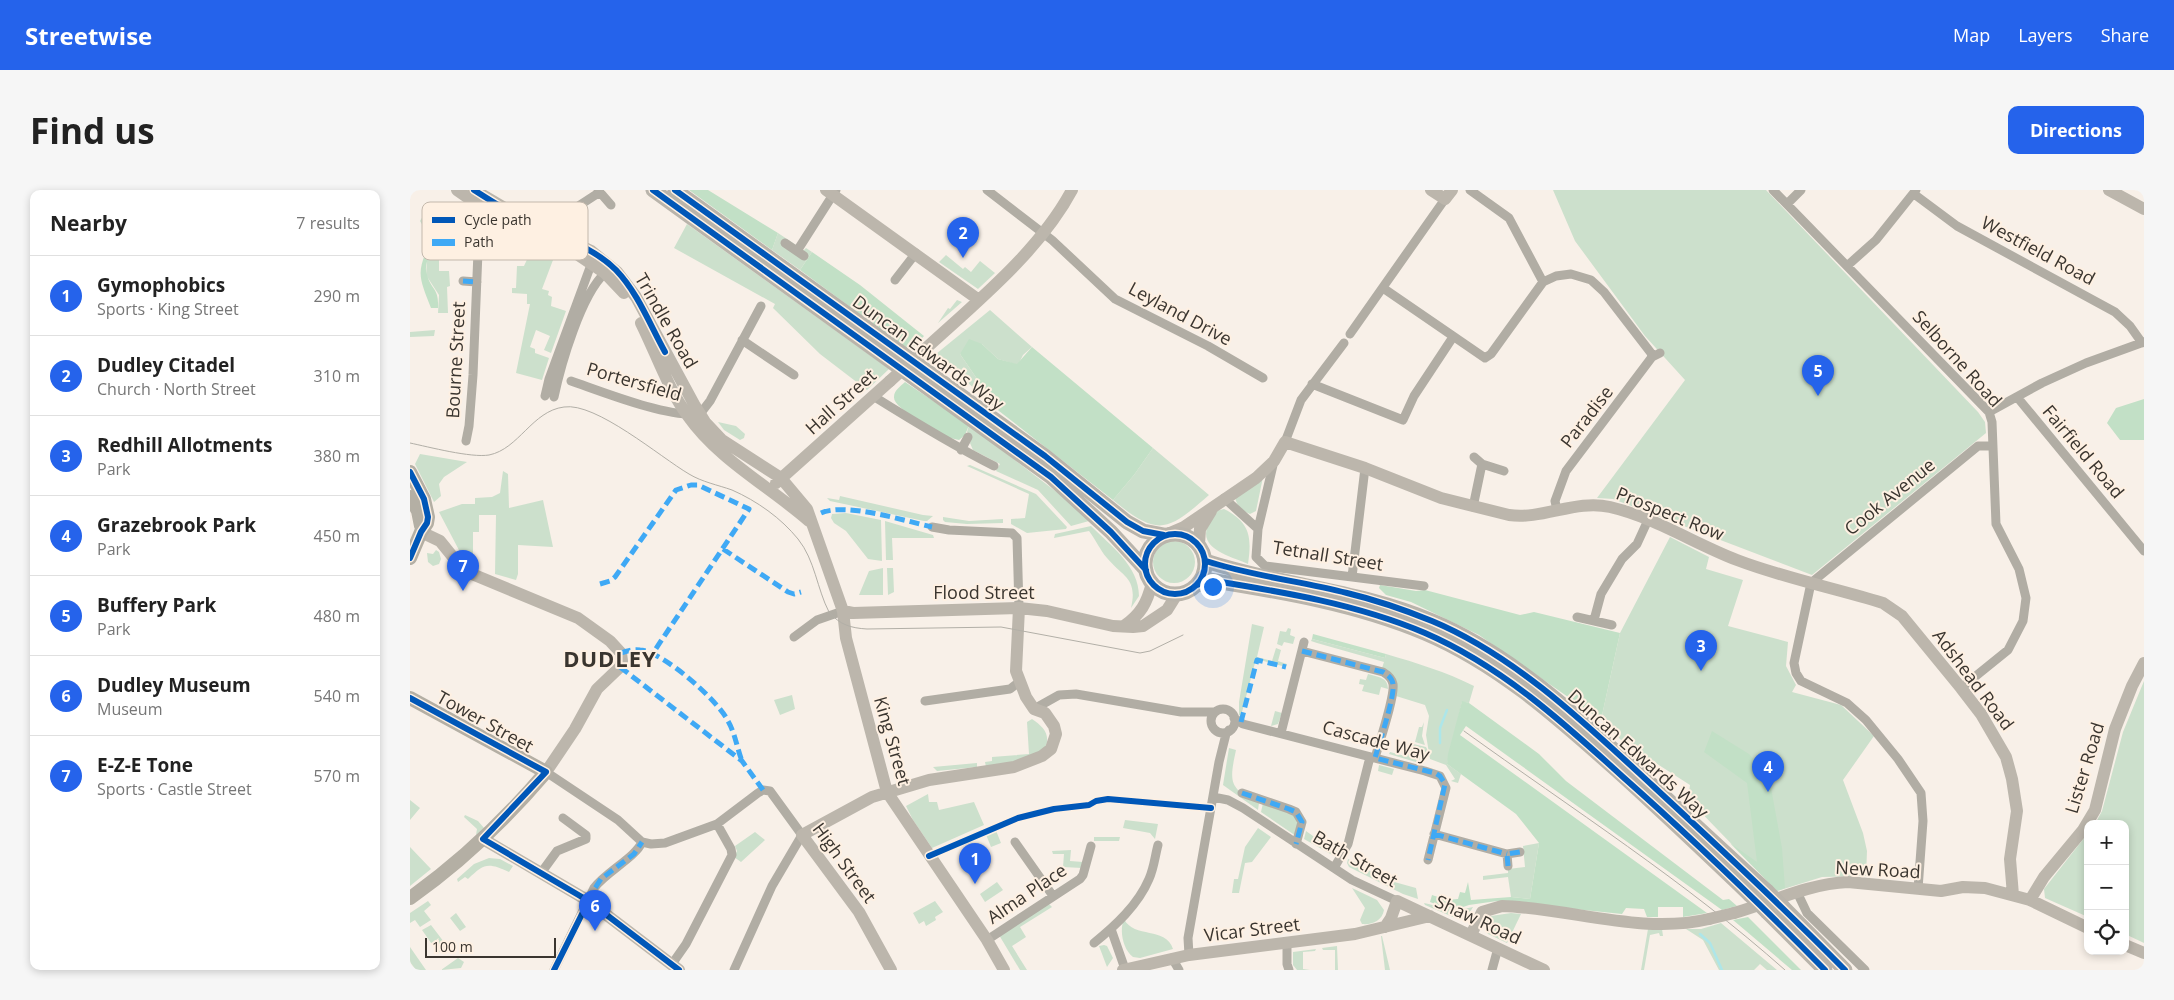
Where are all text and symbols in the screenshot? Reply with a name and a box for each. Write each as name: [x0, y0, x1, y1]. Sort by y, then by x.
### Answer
text: Streetwise: [25, 19, 152, 52]
text: Map: [1953, 23, 1990, 47]
text: Layers: [2018, 23, 2073, 47]
text: Share: [2101, 23, 2149, 47]
button: Directions: [2008, 106, 2144, 154]
text: Find us: [30, 107, 155, 154]
legend: [422, 202, 588, 260]
text: Nearby: [50, 209, 127, 237]
text: Cycle path: [464, 210, 532, 229]
street label: Westfield Road: [1977, 210, 2100, 290]
text: 7 results: [296, 212, 360, 234]
pin: 2: [947, 217, 979, 258]
text: Path: [464, 232, 494, 251]
street label: Trindle Road: [630, 269, 704, 372]
text: Gymophobics: [97, 272, 225, 298]
street label: Leyland Drive: [1125, 276, 1236, 350]
text: 1: [61, 285, 71, 307]
text: 290 m: [314, 285, 360, 307]
street label: Duncan Edwards Way: [848, 289, 1010, 416]
text: Sports · King Street: [97, 298, 239, 320]
street label: Bourne Street: [440, 301, 470, 419]
street label: Selborne Road: [1908, 305, 2008, 412]
text: Dudley Citadel: [97, 352, 235, 378]
pin: 5: [1802, 355, 1834, 396]
street label: Portersfield: [584, 356, 685, 406]
street label: Hall Street: [800, 363, 881, 439]
text: 2: [61, 365, 71, 387]
text: 310 m: [314, 365, 360, 387]
text: Church · North Street: [97, 378, 256, 400]
street label: Paradise: [1554, 380, 1618, 452]
street label: Fairfield Road: [2038, 400, 2130, 503]
text: Redhill Allotments: [97, 432, 272, 458]
text: 3: [61, 445, 71, 467]
text: 380 m: [314, 445, 360, 467]
street label: Cook Avenue: [1839, 452, 1940, 540]
text: Park: [97, 458, 130, 480]
street label: Prospect Row: [1613, 481, 1728, 546]
text: Grazebrook Park: [97, 512, 256, 538]
text: 4: [61, 525, 71, 547]
text: 450 m: [314, 525, 360, 547]
street label: Tetnall Street: [1271, 534, 1385, 576]
text: Park: [97, 538, 130, 560]
pin: 7: [447, 550, 479, 591]
your location: [1200, 574, 1226, 600]
street label: Flood Street: [933, 580, 1035, 604]
text: Buffery Park: [97, 592, 216, 618]
text: 5: [61, 605, 71, 627]
text: 480 m: [314, 605, 360, 627]
text: Park: [97, 618, 130, 640]
street label: Adshead Road: [1928, 624, 2020, 735]
pin: 3: [1685, 630, 1717, 671]
district label: DUDLEY: [563, 643, 657, 673]
text: Dudley Museum: [97, 672, 251, 698]
street label: Duncan Edwards Way: [1563, 684, 1715, 824]
text: 6: [61, 685, 71, 707]
text: 540 m: [314, 685, 360, 707]
street label: Tower Street: [433, 685, 538, 758]
street label: King Street: [869, 694, 917, 788]
text: Museum: [97, 698, 162, 720]
street label: Cascade Way: [1320, 714, 1433, 766]
street label: Lister Road: [2059, 719, 2109, 816]
pin: 4: [1752, 751, 1784, 792]
text: E-Z-E Tone: [97, 752, 193, 778]
text: 7: [61, 765, 71, 787]
text: 570 m: [314, 765, 360, 787]
text: Sports · Castle Street: [97, 778, 252, 800]
street label: High Street: [808, 818, 882, 907]
map controls: [2084, 820, 2129, 955]
button: +: [2084, 820, 2129, 865]
street label: Bath Street: [1309, 824, 1402, 892]
pin: 1: [959, 843, 991, 884]
street label: New Road: [1835, 855, 1921, 883]
street label: Alma Place: [982, 858, 1071, 929]
button: −: [2084, 865, 2129, 910]
street label: Shaw Road: [1431, 889, 1525, 950]
pin: 6: [579, 890, 611, 931]
button: locate: [2084, 910, 2129, 955]
street label: Vicar Street: [1203, 911, 1301, 947]
scale bar: [425, 935, 556, 958]
text: 100 m: [432, 937, 473, 956]

